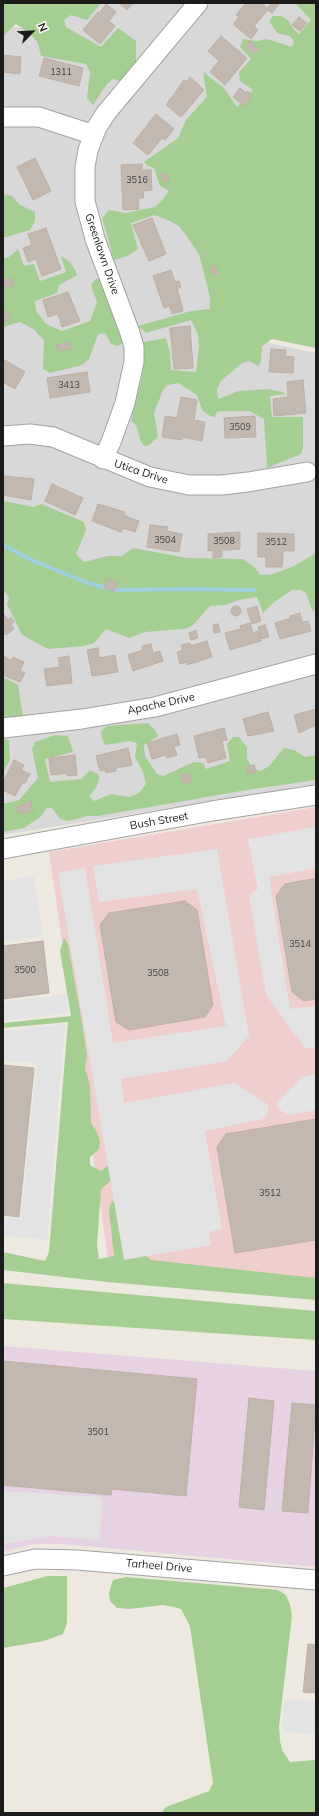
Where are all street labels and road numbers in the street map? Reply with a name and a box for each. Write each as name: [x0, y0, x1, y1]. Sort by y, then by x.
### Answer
street label: Greenlawn Drive: [82, 212, 122, 296]
street label: Utica Drive: [112, 457, 170, 487]
street label: Apache Drive: [126, 690, 196, 718]
street label: Bush Street: [129, 809, 189, 833]
street label: Tarheel Drive: [125, 1557, 193, 1575]

